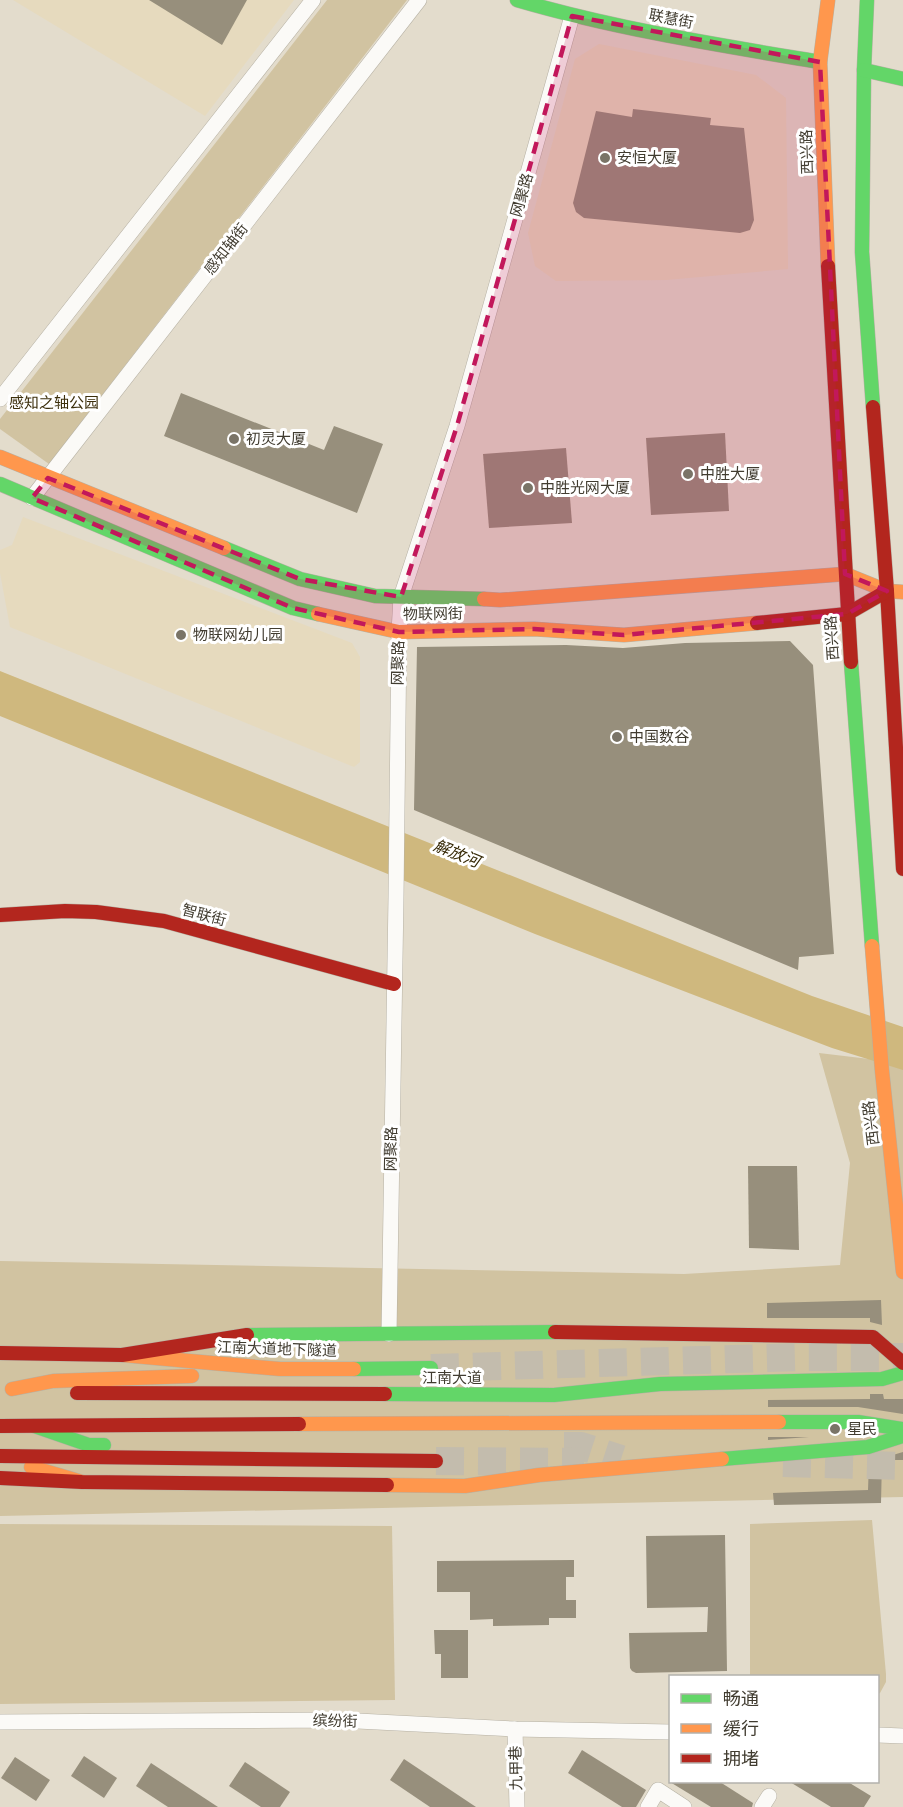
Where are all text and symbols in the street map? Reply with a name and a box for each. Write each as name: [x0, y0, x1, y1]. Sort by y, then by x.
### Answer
street label: 联慧街: [647, 4, 695, 33]
street label: 西兴路: [795, 129, 818, 175]
place label: 安恒大厦: [617, 147, 677, 168]
marker: 安恒大厦: [598, 151, 612, 165]
street label: 网聚路: [505, 170, 538, 219]
street label: 感知轴街: [199, 219, 252, 279]
park label: 感知之轴公园: [9, 392, 99, 413]
place label: 初灵大厦: [246, 428, 306, 449]
marker: 初灵大厦: [227, 432, 241, 446]
place label: 中胜大厦: [700, 463, 760, 484]
marker: 中胜大厦: [681, 467, 695, 481]
place label: 中胜光网大厦: [540, 477, 630, 498]
marker: 中胜光网大厦: [521, 481, 535, 495]
street label: 物联网街: [403, 602, 463, 625]
street label: 西兴路: [819, 615, 844, 661]
place label: 物联网幼儿园: [193, 624, 283, 645]
marker: 物联网幼儿园: [174, 628, 188, 642]
street label: 网聚路: [387, 640, 408, 686]
place label: 中国数谷: [629, 726, 689, 747]
marker: 中国数谷: [610, 730, 624, 744]
water label: 解放河: [430, 834, 486, 874]
street label: 智联街: [180, 899, 229, 930]
street label: 西兴路: [857, 1099, 884, 1147]
street label: 网聚路: [380, 1126, 401, 1172]
street label: 江南大道地下隧道: [217, 1336, 337, 1361]
street label: 江南大道: [422, 1367, 482, 1388]
place label: 星民: [847, 1418, 877, 1439]
marker: 星民: [828, 1422, 842, 1436]
legend: [669, 1675, 879, 1783]
text: 畅通: [723, 1686, 759, 1711]
street label: 缤纷街: [312, 1710, 358, 1731]
text: 缓行: [723, 1716, 759, 1741]
street label: 九甲巷: [505, 1745, 526, 1791]
text: 拥堵: [723, 1746, 759, 1771]

